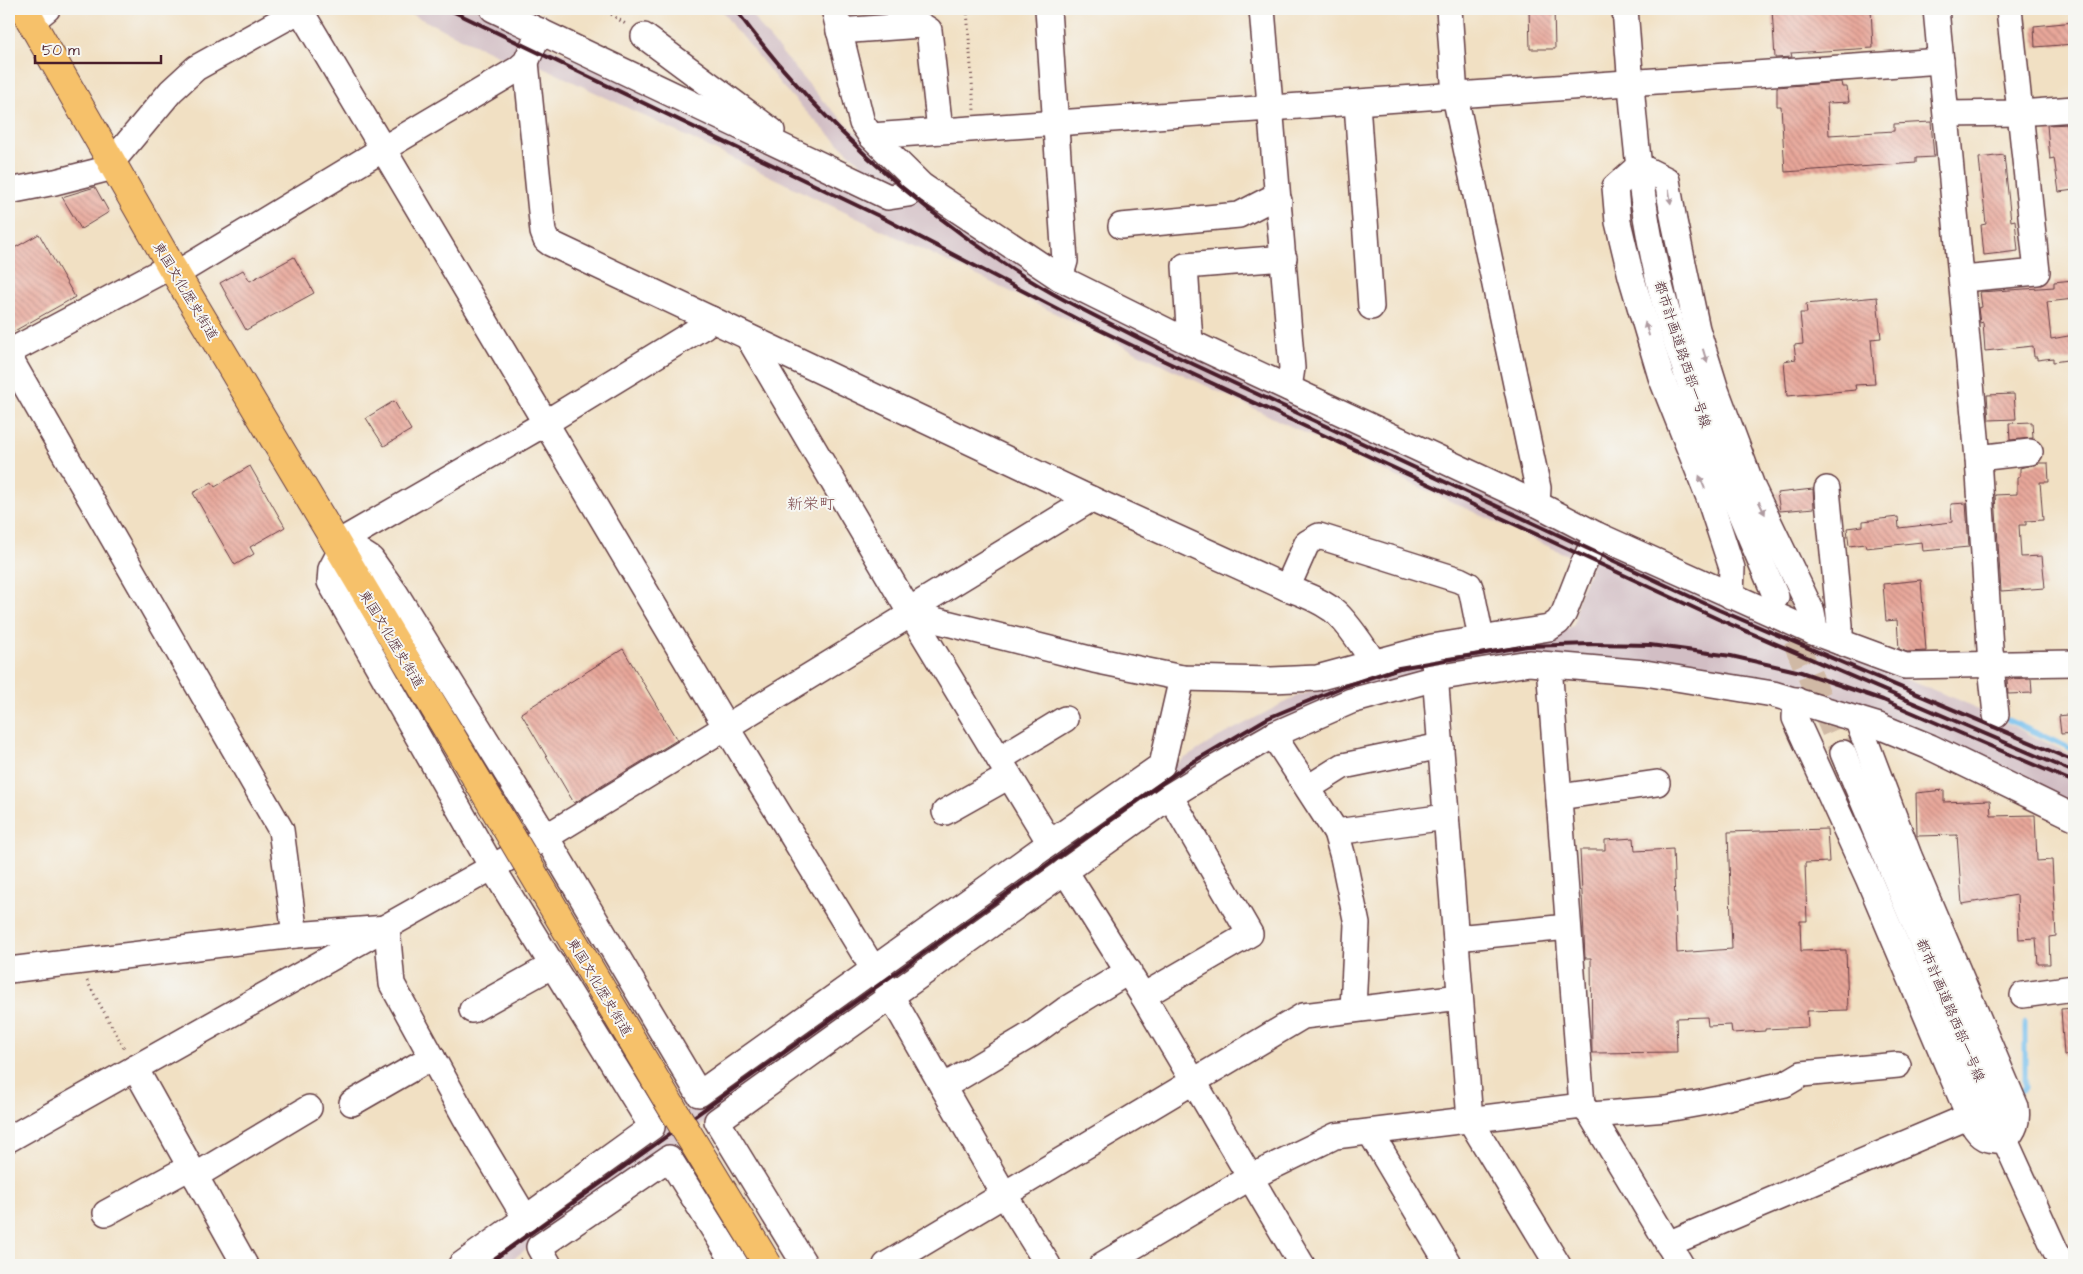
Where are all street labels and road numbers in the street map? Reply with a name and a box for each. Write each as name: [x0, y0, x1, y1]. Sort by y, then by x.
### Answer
street label: 東国文化歴史街道: [148, 238, 223, 345]
street label: 都市計画道路西部一号線: [1649, 278, 1715, 431]
street label: 東国文化歴史街道: [354, 586, 429, 693]
street label: 東国文化歴史街道: [562, 934, 637, 1041]
street label: 都市計画道路西部一号線: [1911, 936, 1989, 1085]

